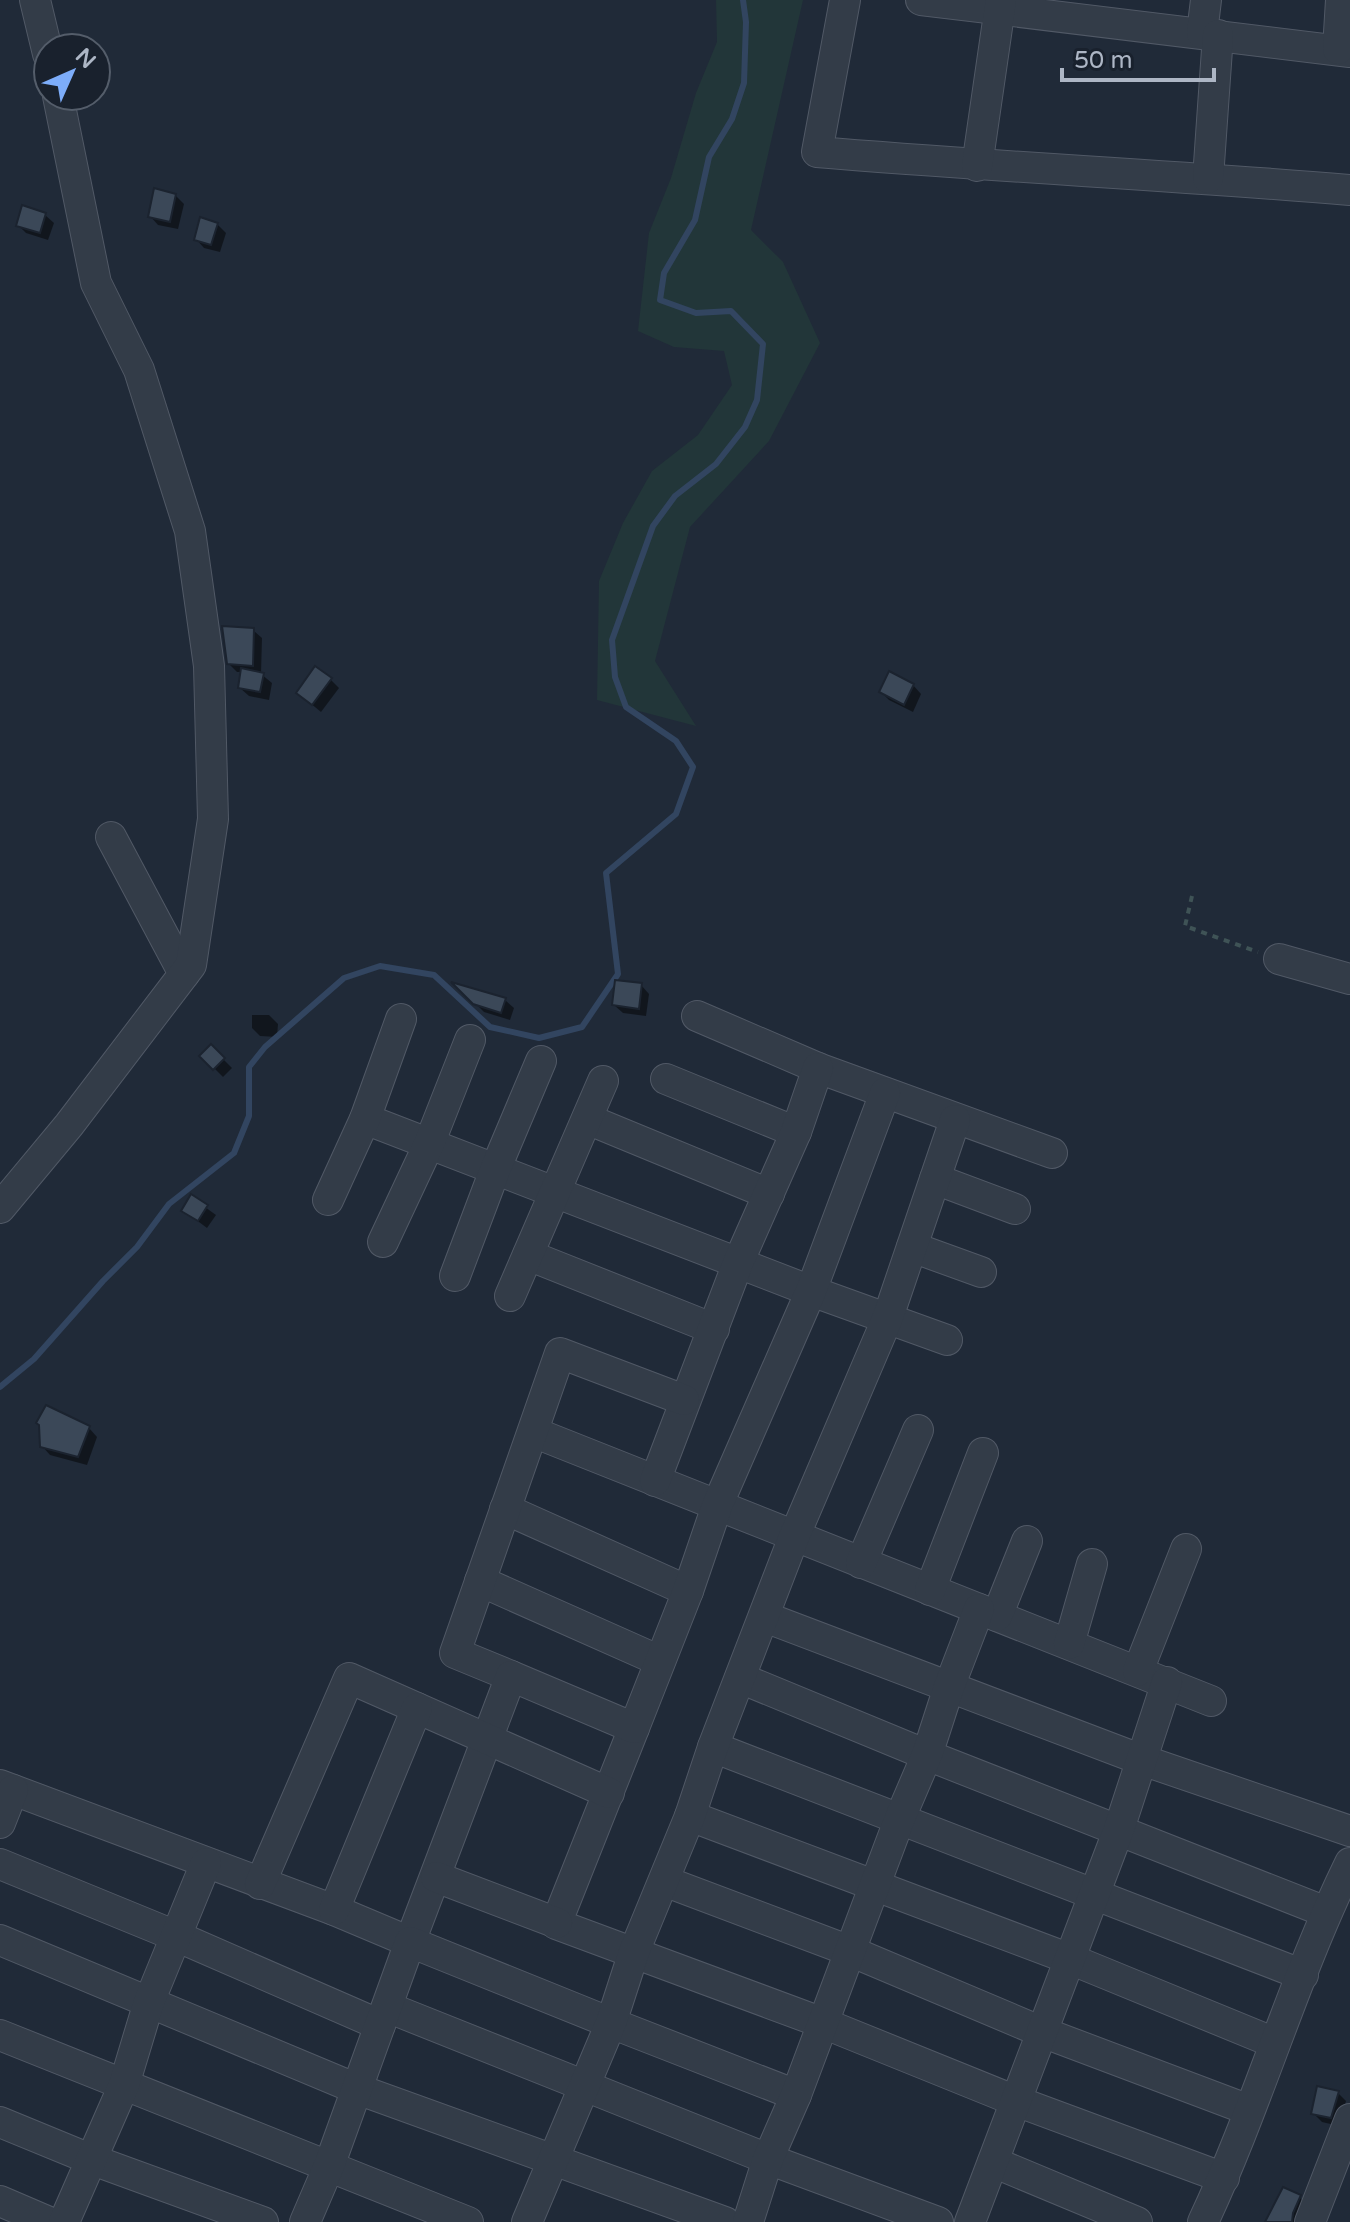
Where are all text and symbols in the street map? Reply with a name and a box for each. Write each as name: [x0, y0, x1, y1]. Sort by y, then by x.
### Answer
north arrow: [32, 32, 112, 112]
scale bar: [1062, 32, 1214, 82]
text: N: [70, 43, 101, 74]
text: 50 m: [1074, 46, 1132, 75]

